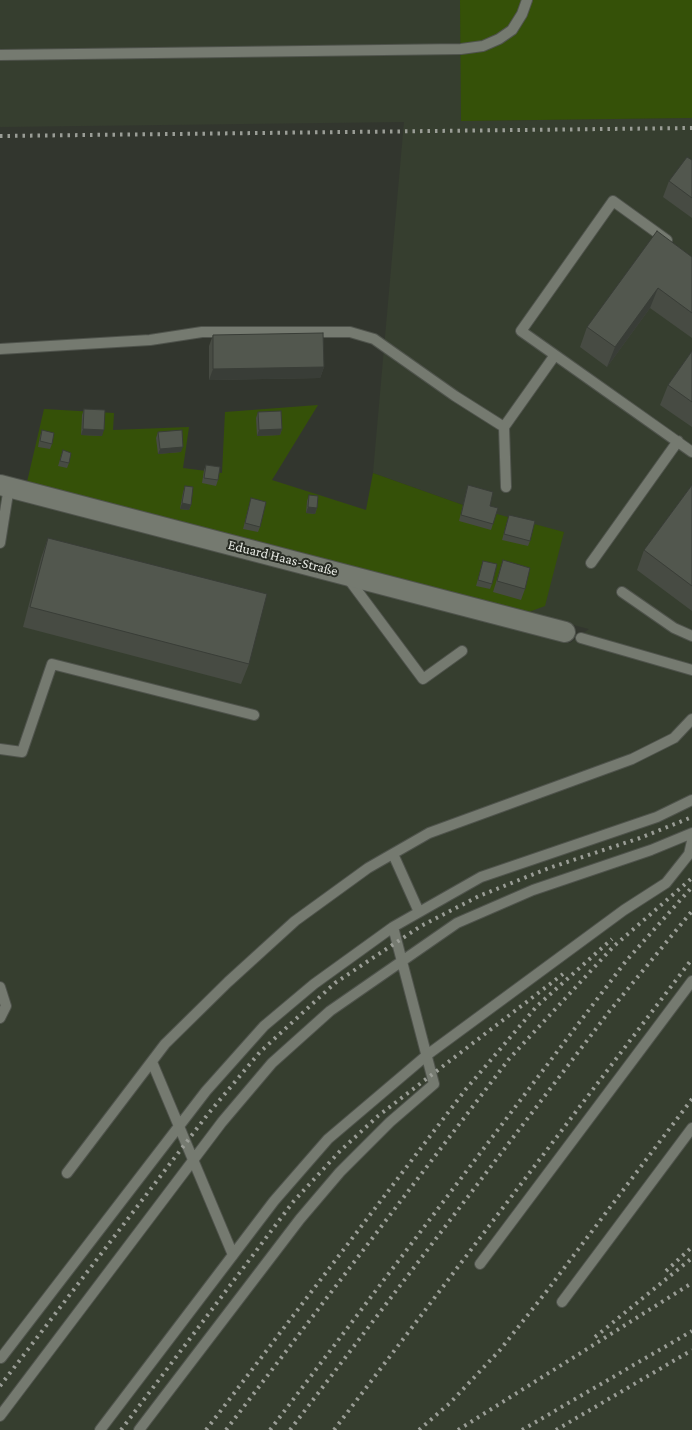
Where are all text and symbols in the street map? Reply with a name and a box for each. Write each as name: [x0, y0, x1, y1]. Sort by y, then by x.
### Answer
street label: Eduard Haas-Straße: [226, 536, 340, 580]

